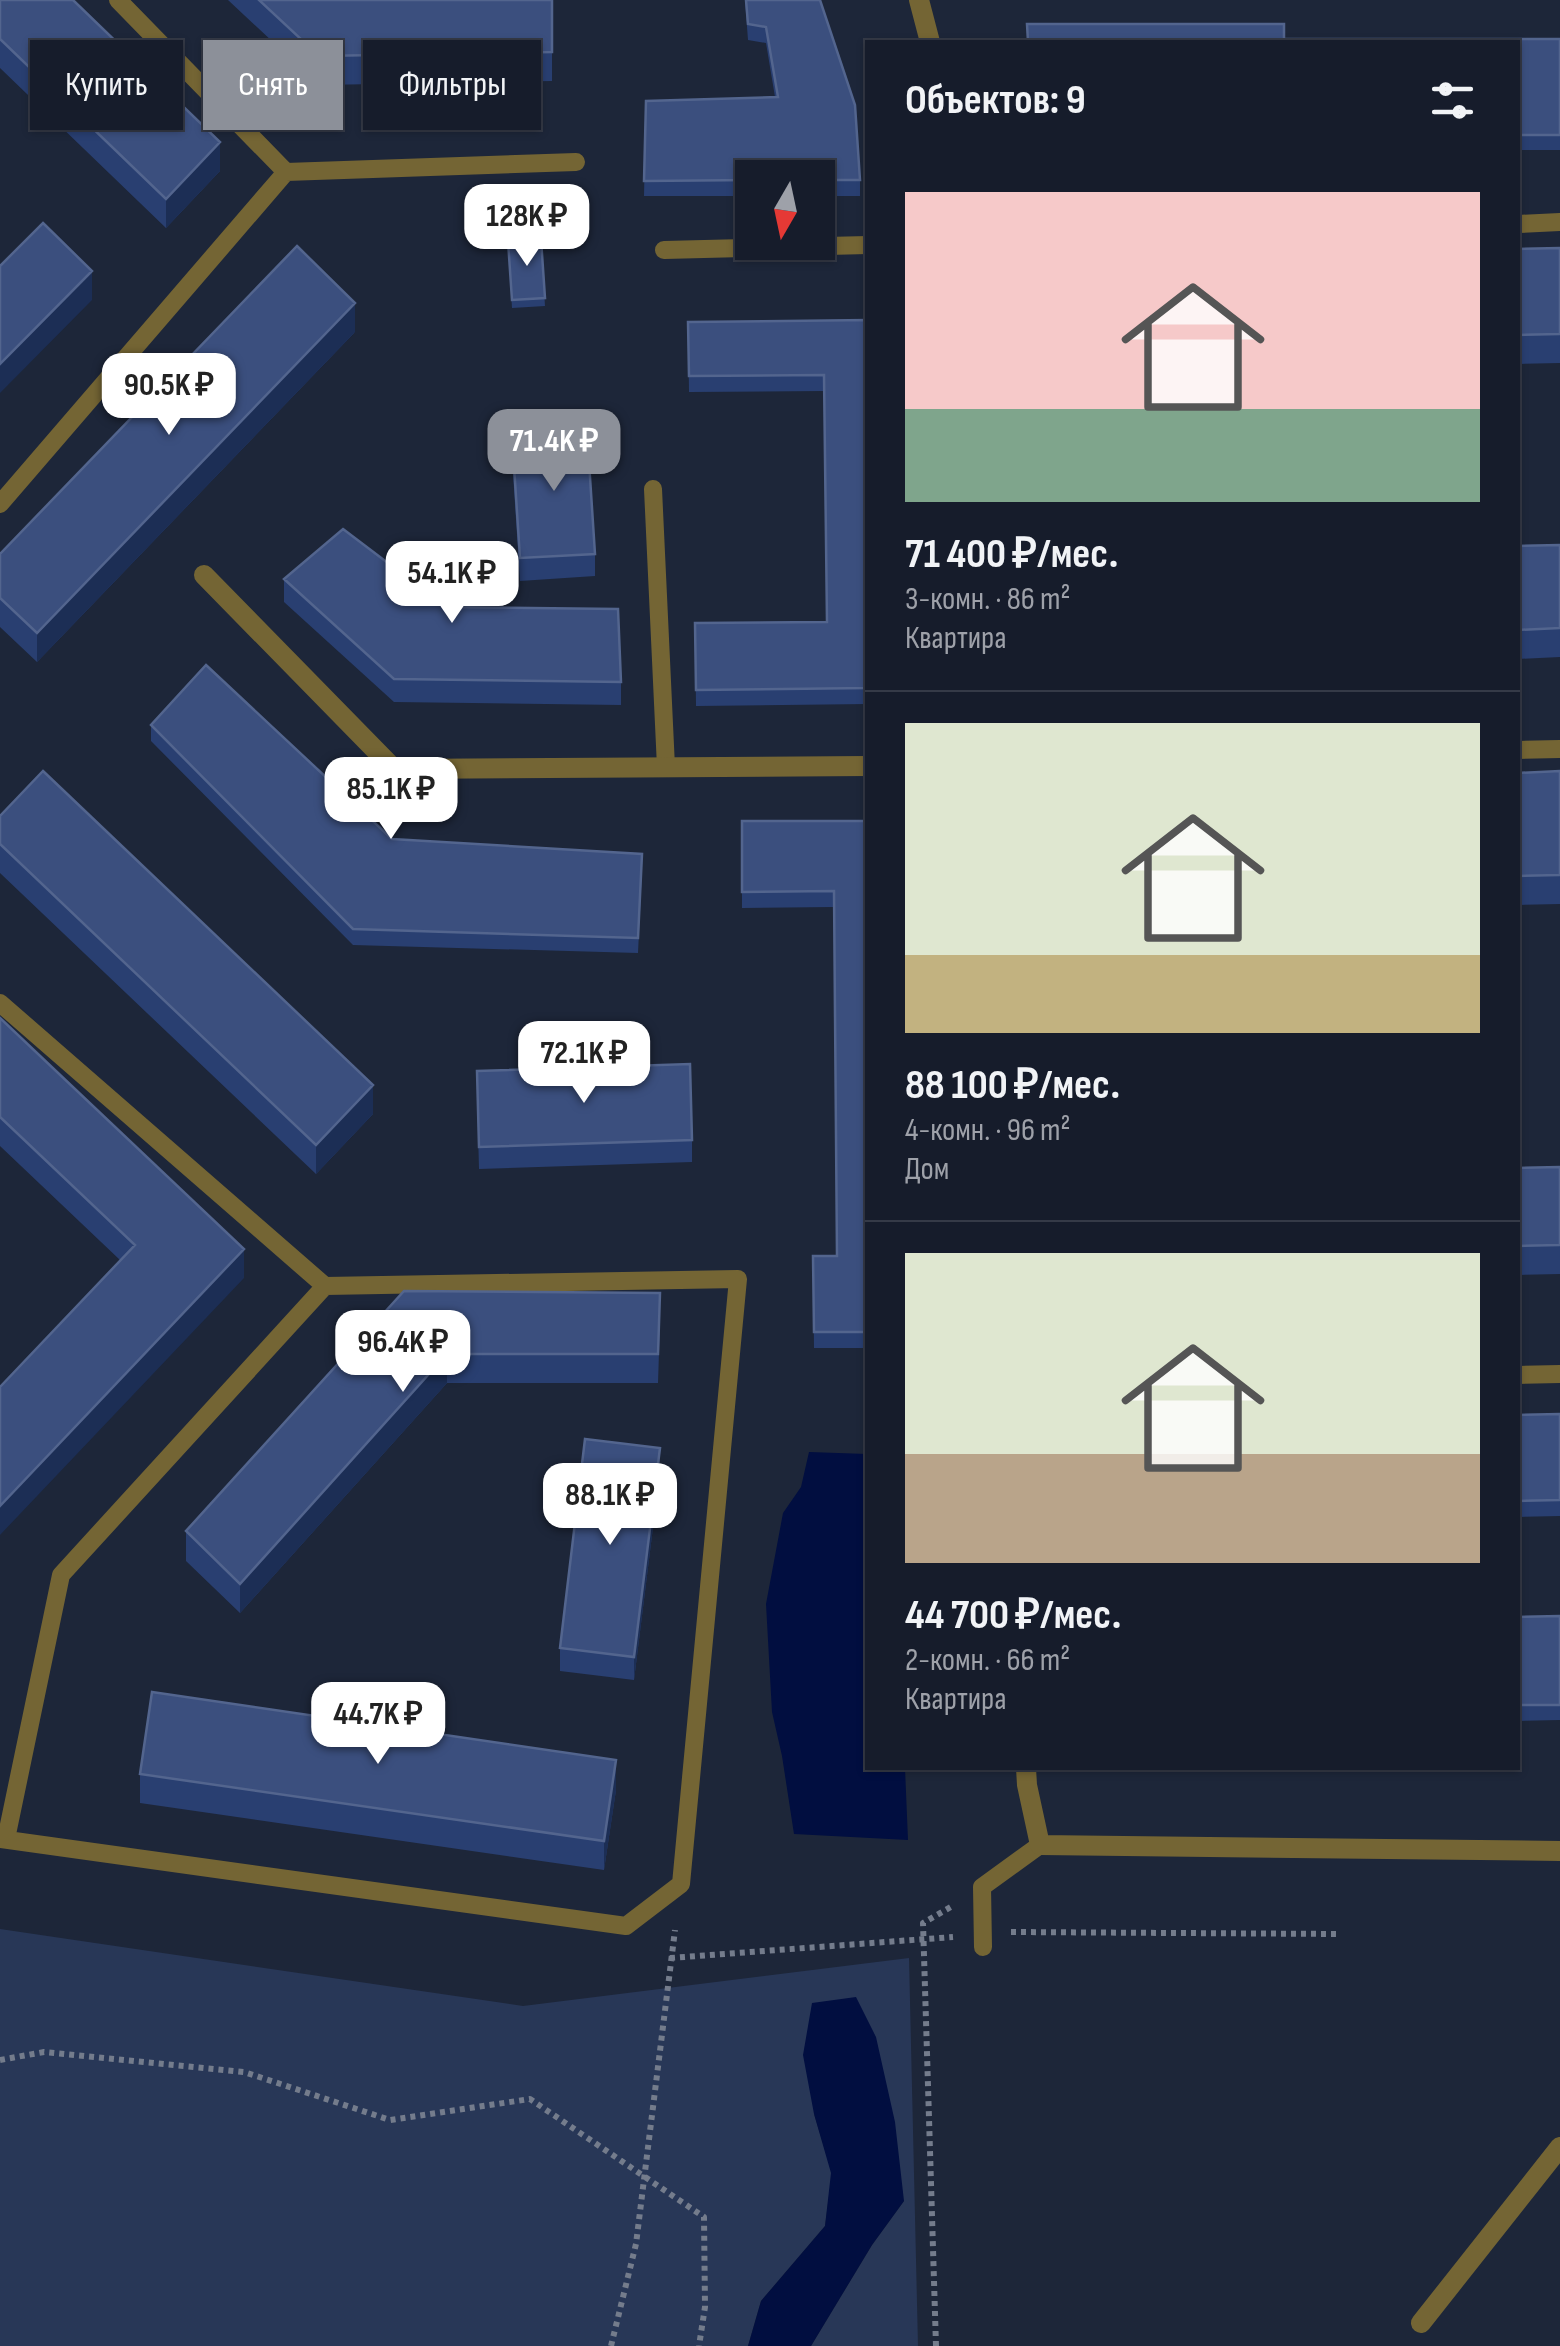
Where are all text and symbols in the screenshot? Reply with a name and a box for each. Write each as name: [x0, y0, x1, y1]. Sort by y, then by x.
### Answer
chip: Купить: [30, 40, 183, 130]
chip: Снять: [203, 40, 343, 130]
chip: Фильтры: [363, 40, 541, 130]
icon: filters: [1425, 73, 1480, 128]
text: Объектов: 9: [905, 75, 1086, 126]
north arrow: [735, 160, 835, 260]
map controls: [735, 160, 835, 260]
pin: 128K ₽: [446, 184, 608, 269]
text: 128K ₽: [486, 197, 568, 236]
icon: home: [1103, 257, 1283, 437]
pin: 90.5K ₽: [77, 353, 261, 438]
text: 90.5K ₽: [124, 366, 214, 405]
pin: 71.4K ₽: [462, 409, 646, 494]
text: 71.4K ₽: [509, 422, 599, 461]
text: 71 400 ₽/мес.: [905, 529, 1118, 580]
pin: 54.1K ₽: [360, 541, 544, 626]
text: 54.1K ₽: [408, 554, 496, 593]
text: 3-комн. · 86 m²: [905, 580, 1070, 619]
text: Квартира: [905, 619, 1007, 658]
pin: 85.1K ₽: [299, 757, 483, 842]
text: 85.1K ₽: [347, 770, 435, 809]
icon: home: [1103, 788, 1283, 968]
pin: 72.1K ₽: [492, 1021, 676, 1106]
text: 72.1K ₽: [540, 1034, 628, 1073]
text: 88 100 ₽/мес.: [905, 1060, 1120, 1111]
text: 4-комн. · 96 m²: [905, 1111, 1071, 1150]
text: Дом: [905, 1150, 949, 1189]
pin: 96.4K ₽: [311, 1310, 495, 1395]
icon: home: [1103, 1318, 1283, 1498]
text: 96.4K ₽: [357, 1323, 449, 1362]
pin: 88.1K ₽: [518, 1463, 702, 1548]
text: 88.1K ₽: [565, 1476, 655, 1515]
text: 44 700 ₽/мес.: [905, 1590, 1121, 1641]
text: 2-комн. · 66 m²: [905, 1641, 1070, 1680]
text: Квартира: [905, 1680, 1007, 1719]
pin: 44.7K ₽: [286, 1682, 470, 1767]
text: 44.7K ₽: [333, 1695, 423, 1734]

